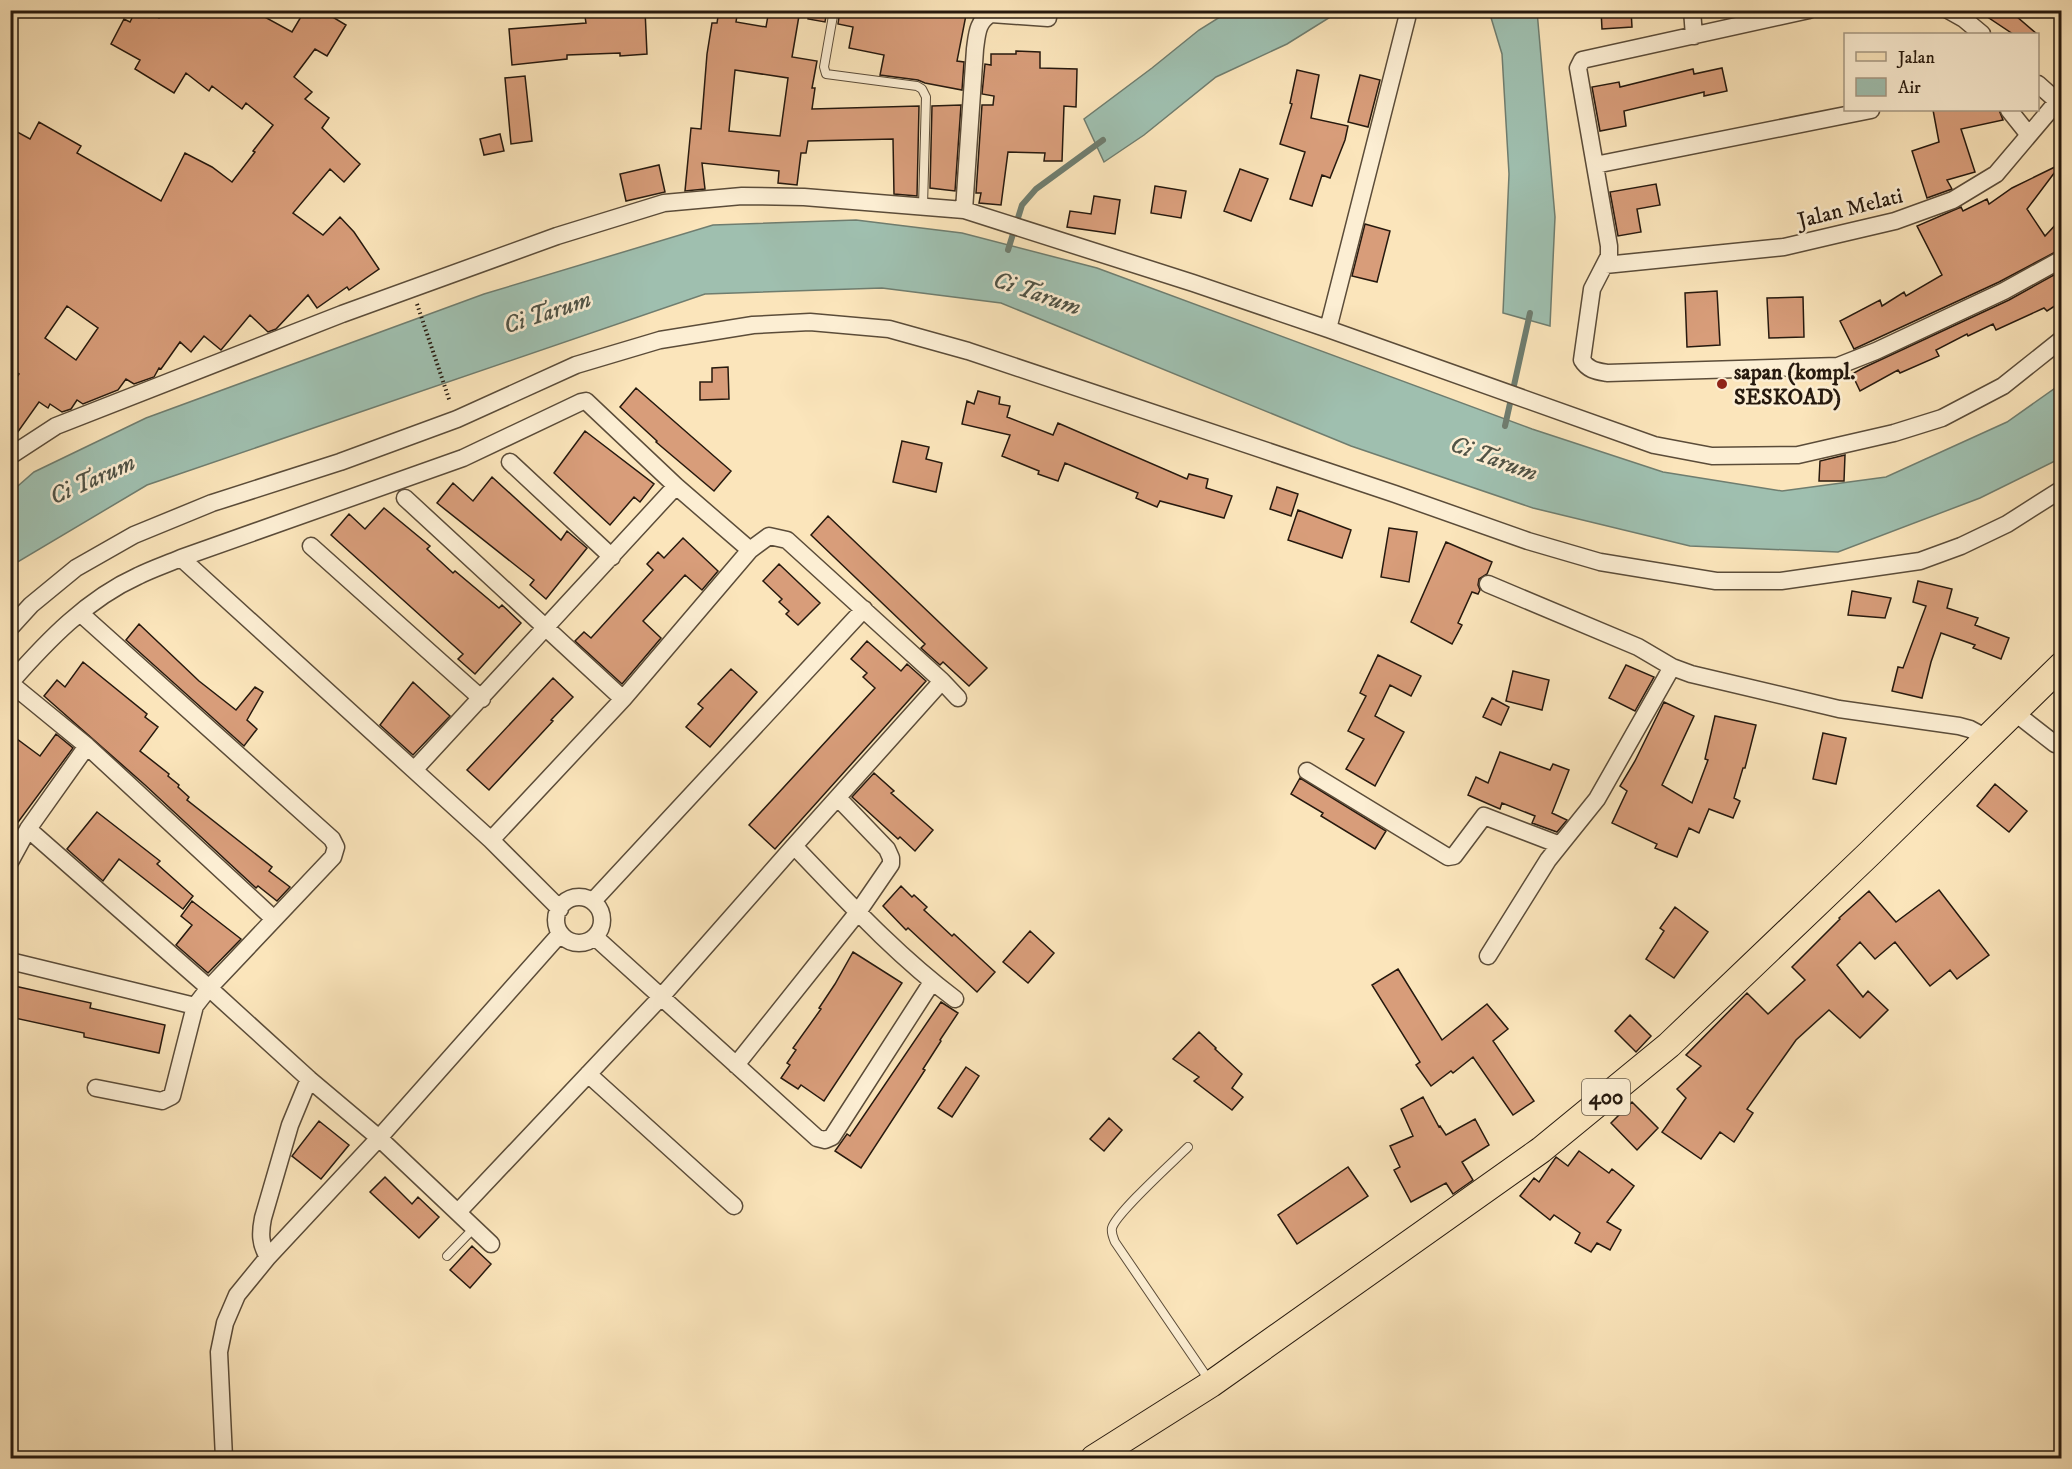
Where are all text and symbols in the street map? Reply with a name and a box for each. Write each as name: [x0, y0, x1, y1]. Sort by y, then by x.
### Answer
legend: [1844, 33, 2039, 111]
text: Jalan: [1896, 47, 1936, 69]
text: Air: [1898, 77, 1921, 99]
street label: Jalan Melati: [1793, 182, 1906, 235]
water label: Ci Tarum: [989, 265, 1085, 323]
water label: Ci Tarum: [499, 285, 595, 341]
place label: sapan (kompl. SESKOAD): [1734, 359, 1855, 411]
marker: sapan (kompl. SESKOAD): [1715, 377, 1729, 391]
water label: Ci Tarum: [1446, 429, 1542, 489]
water label: Ci Tarum: [45, 448, 140, 512]
road number: 400: [1582, 1079, 1630, 1115]

